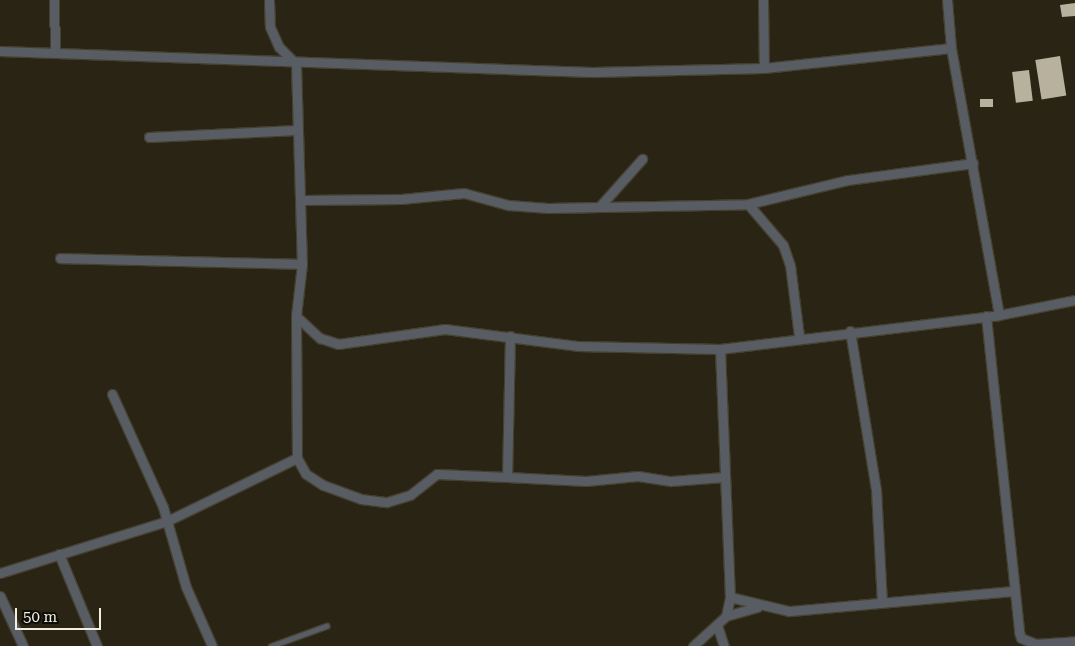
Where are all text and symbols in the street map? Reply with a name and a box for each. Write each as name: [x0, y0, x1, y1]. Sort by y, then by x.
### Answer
scale bar: [18, 598, 104, 630]
text: 50 m: [23, 608, 57, 626]

